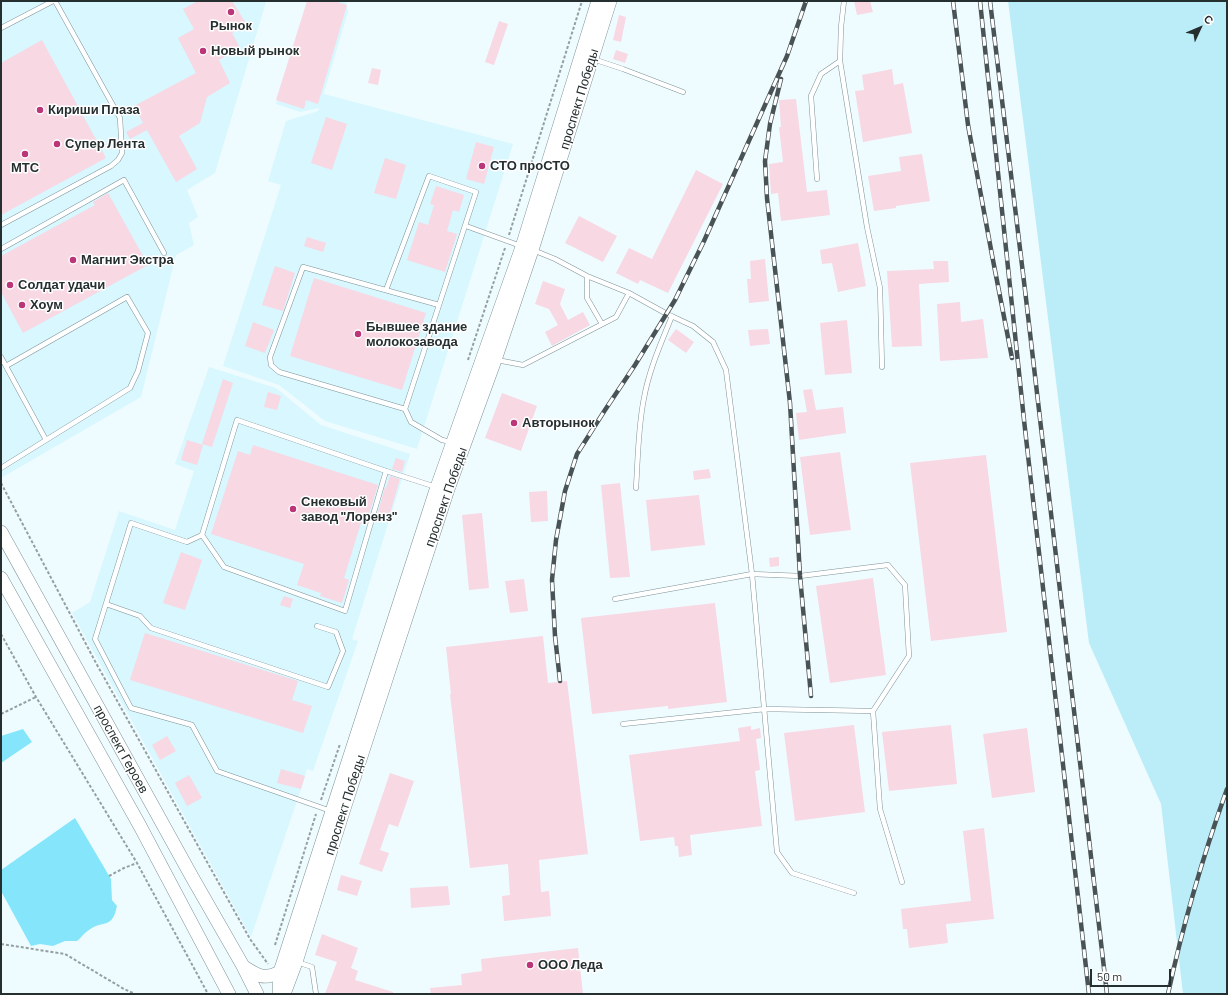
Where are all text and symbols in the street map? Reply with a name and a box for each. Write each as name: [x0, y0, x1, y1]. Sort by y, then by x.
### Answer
marker: Рынок: [226, 7, 236, 17]
north arrow: [1180, 8, 1220, 48]
text: С: [1202, 12, 1216, 27]
place label: Рынок: [210, 18, 252, 34]
place label: Новый рынок: [211, 43, 299, 59]
marker: Новый рынок: [198, 46, 208, 56]
street label: проспект Победы: [556, 47, 602, 151]
place label: Кириши Плаза: [48, 102, 140, 118]
marker: Кириши Плаза: [35, 105, 45, 115]
place label: Супер Лента: [65, 136, 145, 152]
marker: Супер Лента: [52, 139, 62, 149]
marker: МТС: [20, 149, 30, 159]
place label: СТО проСТО: [490, 158, 570, 174]
place label: МТС: [11, 160, 39, 176]
marker: СТО проСТО: [477, 161, 487, 171]
place label: Магнит Экстра: [81, 252, 174, 268]
marker: Магнит Экстра: [68, 255, 78, 265]
place label: Солдат удачи: [18, 277, 105, 293]
marker: Солдат удачи: [5, 280, 15, 290]
place label: Хоум: [30, 297, 63, 313]
marker: Хоум: [17, 300, 27, 310]
place label: Бывшее здание молокозавода: [366, 319, 467, 350]
marker: Бывшее здание молокозавода: [353, 329, 363, 339]
place label: Авторынок: [522, 415, 595, 431]
marker: Авторынок: [509, 418, 519, 428]
street label: проспект Победы: [422, 445, 470, 549]
place label: Снековый завод "Лоренз": [301, 494, 397, 525]
marker: Снековый завод "Лоренз": [288, 504, 298, 514]
street label: проспект Героев: [90, 702, 152, 796]
street label: проспект Победы: [321, 753, 369, 857]
place label: ООО Леда: [538, 957, 603, 973]
marker: ООО Леда: [525, 960, 535, 970]
scale bar: [1092, 961, 1173, 987]
text: 50 m: [1097, 969, 1122, 983]

